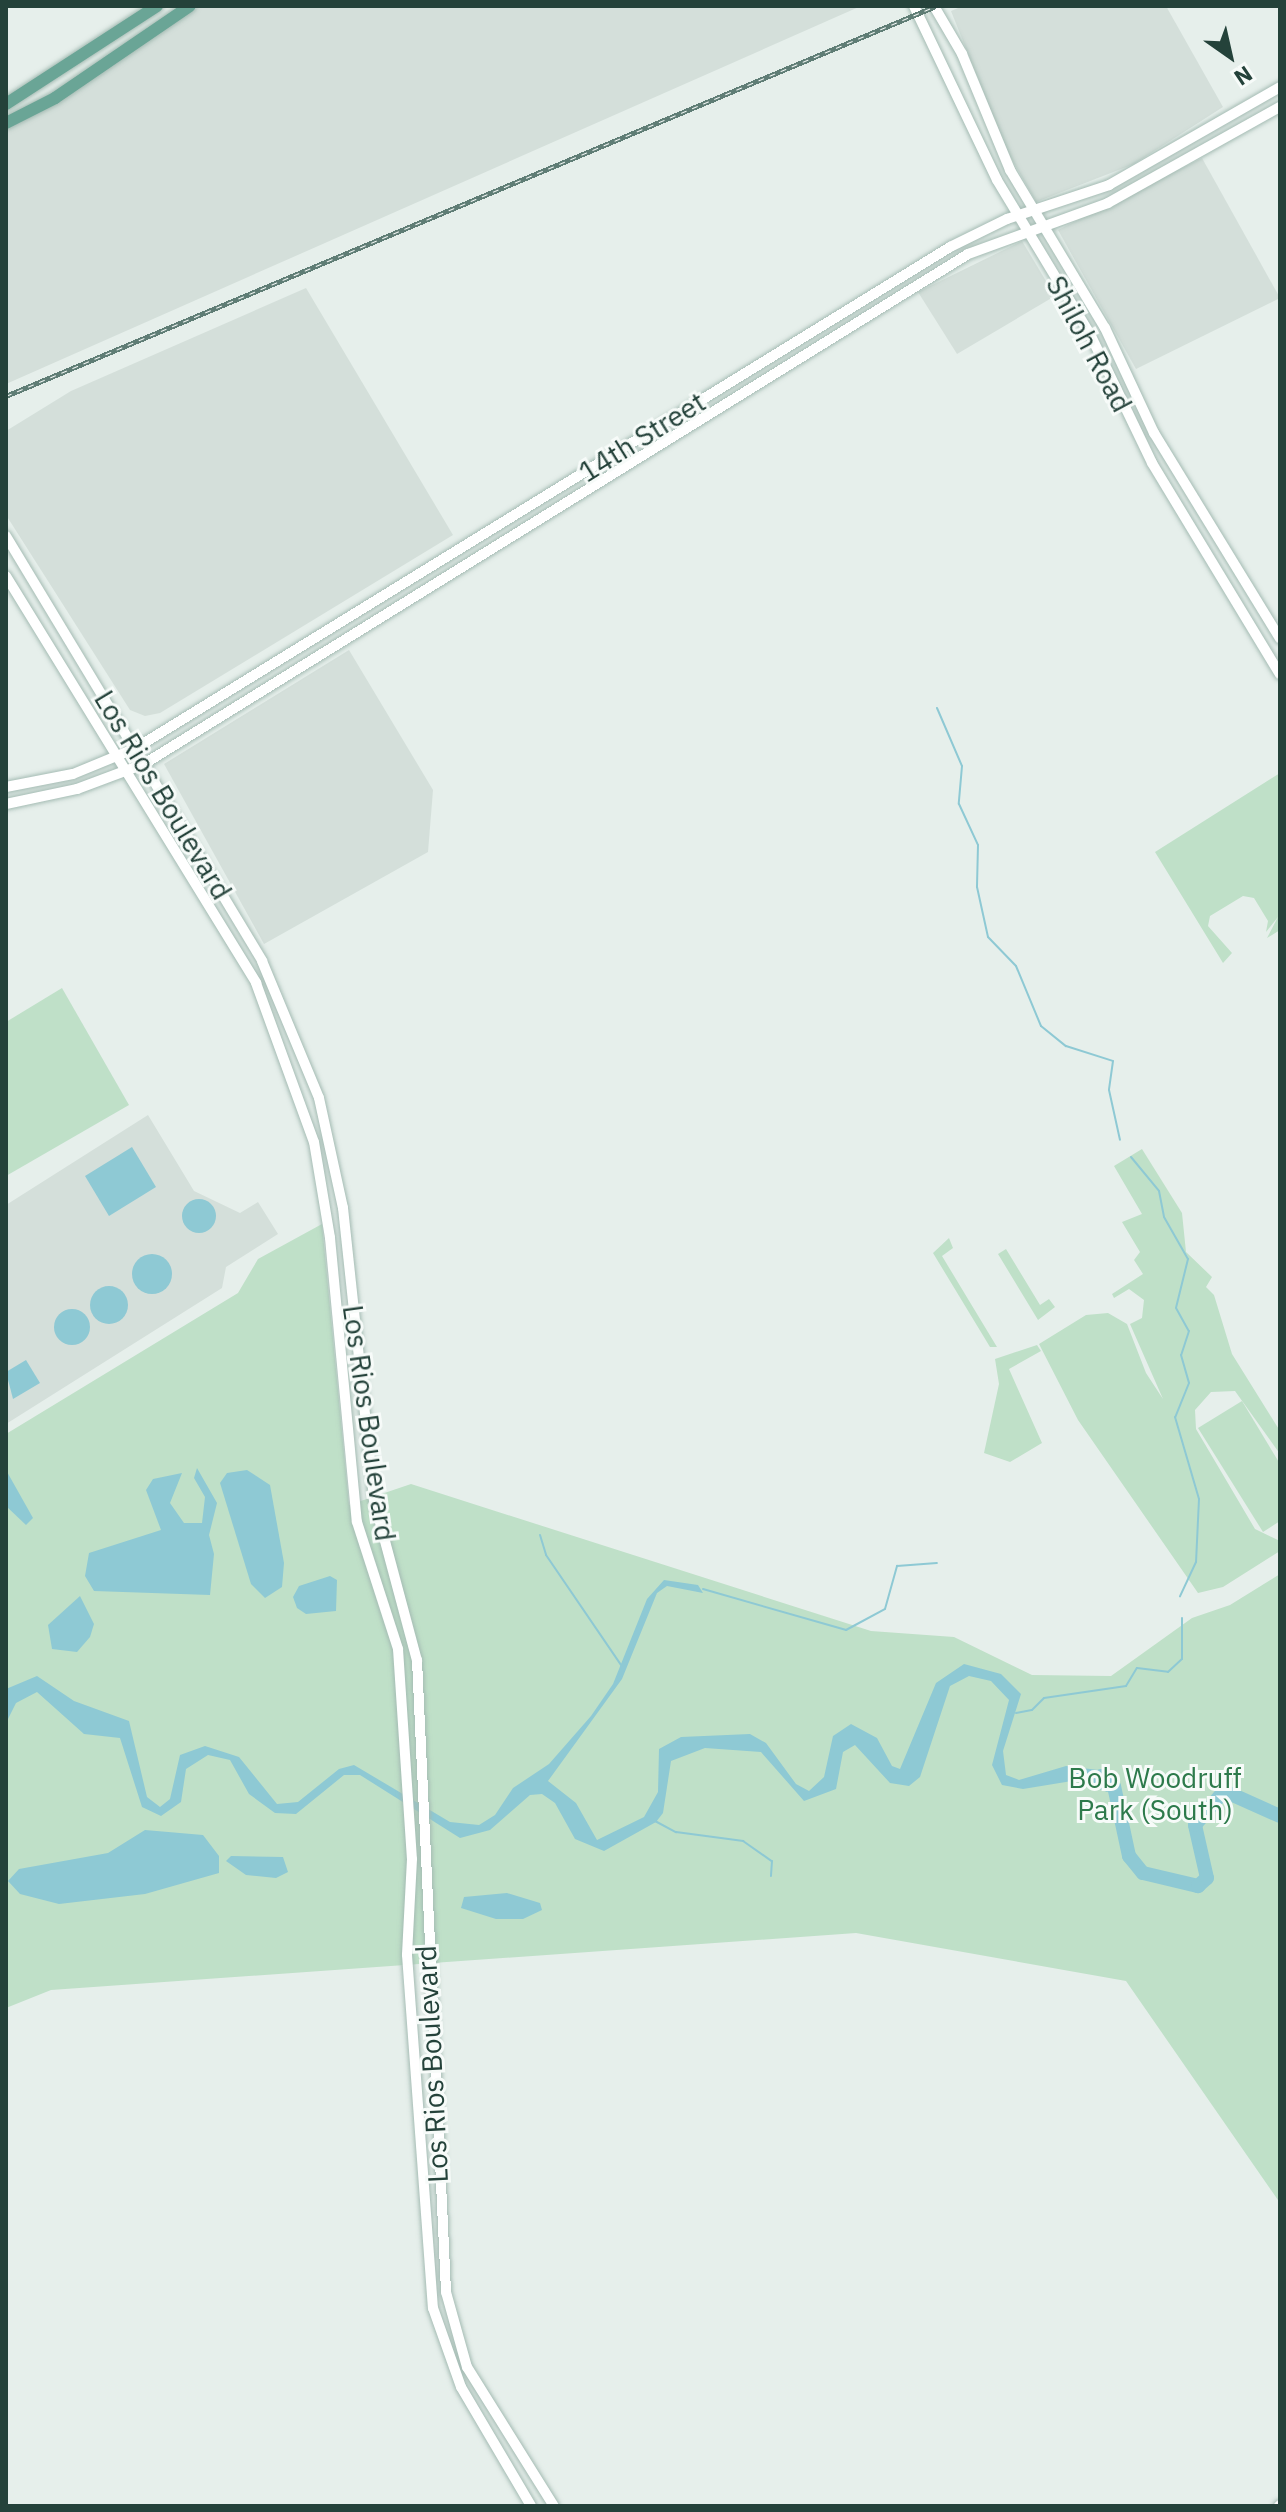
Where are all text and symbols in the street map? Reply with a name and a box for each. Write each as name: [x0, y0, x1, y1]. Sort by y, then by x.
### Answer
north arrow: [1190, 16, 1270, 96]
text: N: [1229, 60, 1258, 93]
street label: Shiloh Road: [1039, 270, 1139, 418]
street label: 14th Street: [573, 385, 711, 489]
street label: Los Rios Boulevard: [87, 684, 239, 906]
street label: Los Rios Boulevard: [336, 1303, 402, 1543]
park label: Bob Woodruff Park (South): [1068, 1761, 1242, 1827]
street label: Los Rios Boulevard: [409, 1944, 455, 2184]

